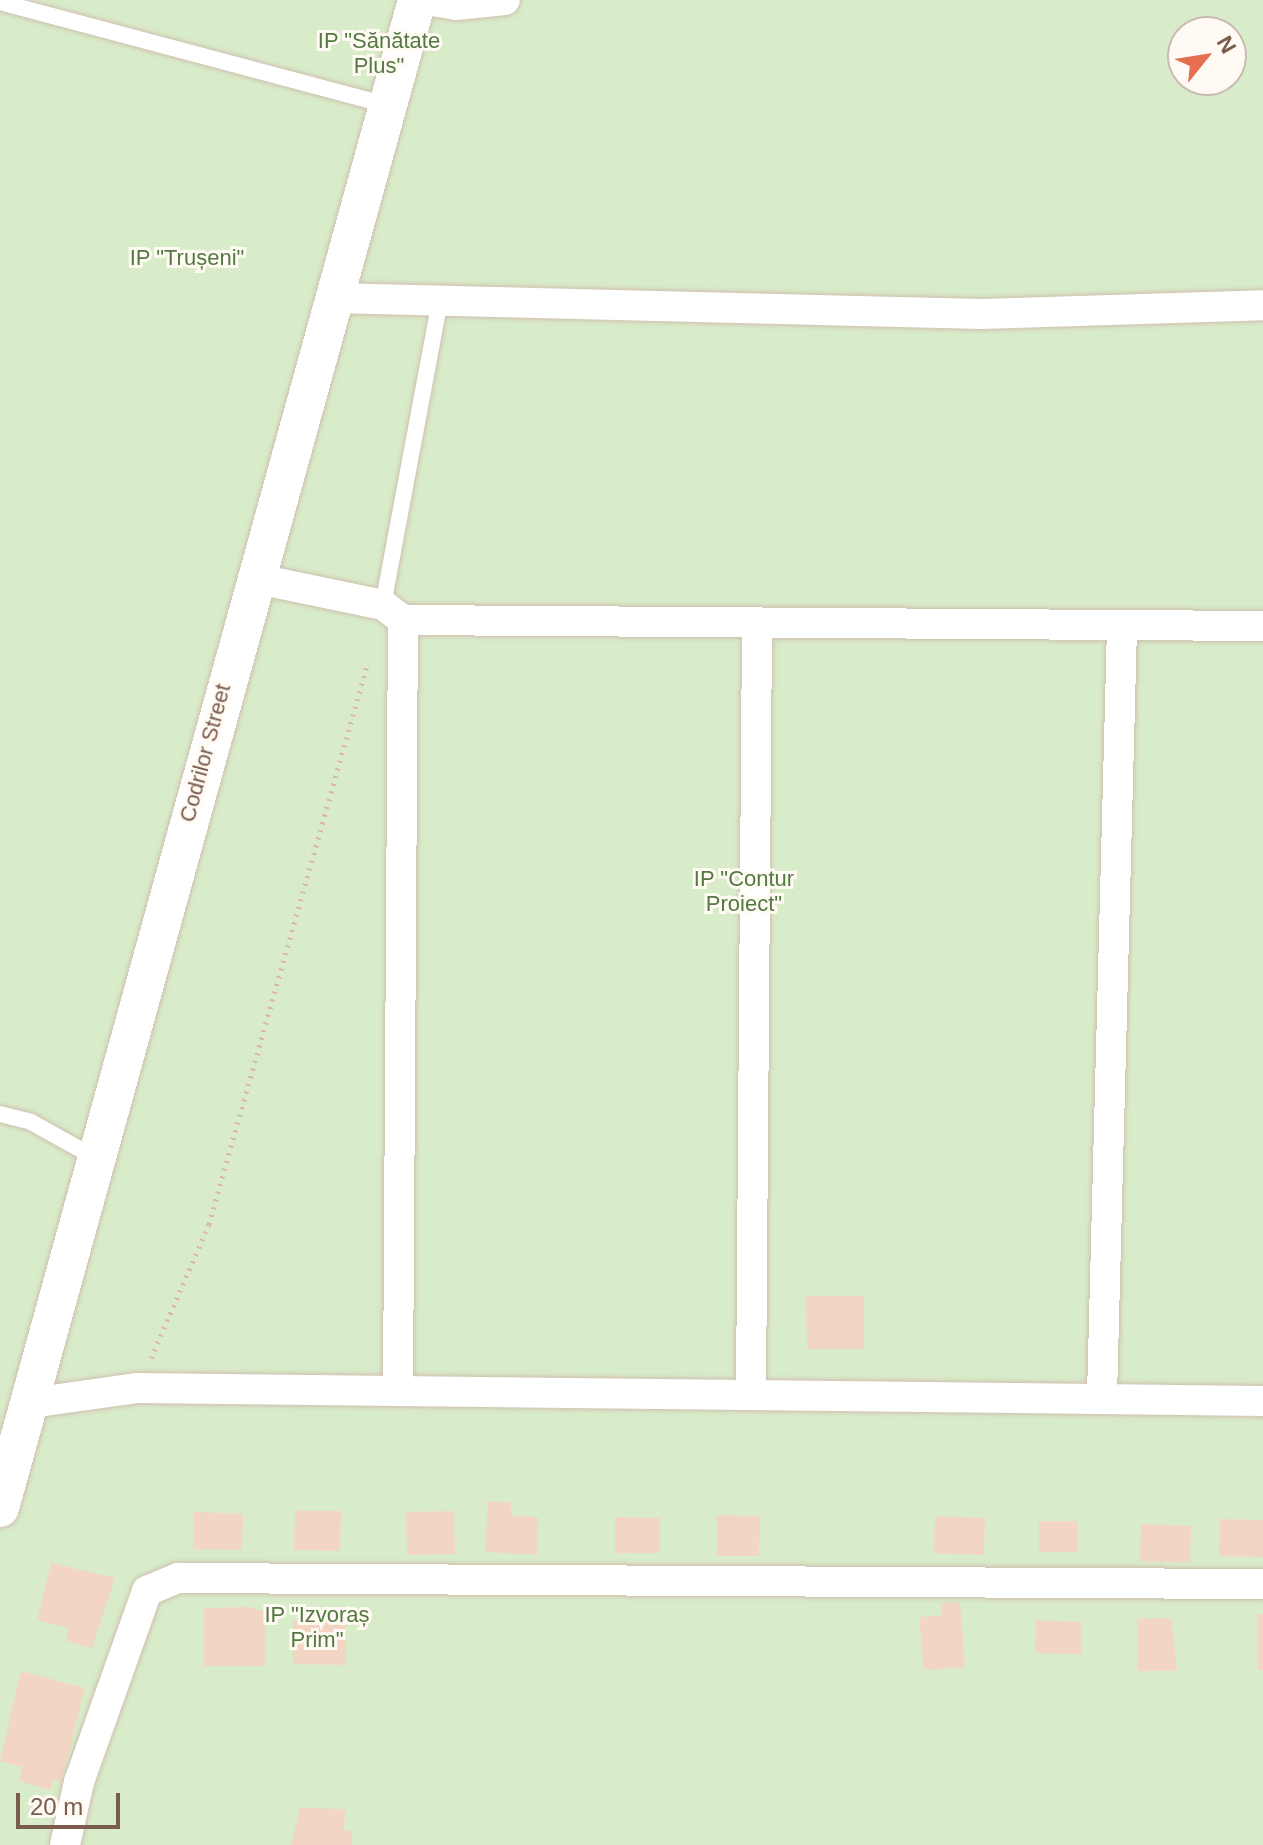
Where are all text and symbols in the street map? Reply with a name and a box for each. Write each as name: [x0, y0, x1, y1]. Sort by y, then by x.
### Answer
north arrow: [1167, 16, 1247, 96]
park label: IP "Sănătate Plus": [318, 27, 440, 78]
text: N: [1212, 32, 1241, 58]
park label: IP "Trușeni": [129, 245, 245, 271]
street label: Codrilor Street: [174, 681, 236, 825]
park label: IP "Contur Proiect": [694, 865, 794, 916]
park label: IP "Izvoraș Prim": [264, 1601, 370, 1652]
scale bar: [20, 1777, 124, 1827]
text: 20 m: [30, 1793, 83, 1820]

